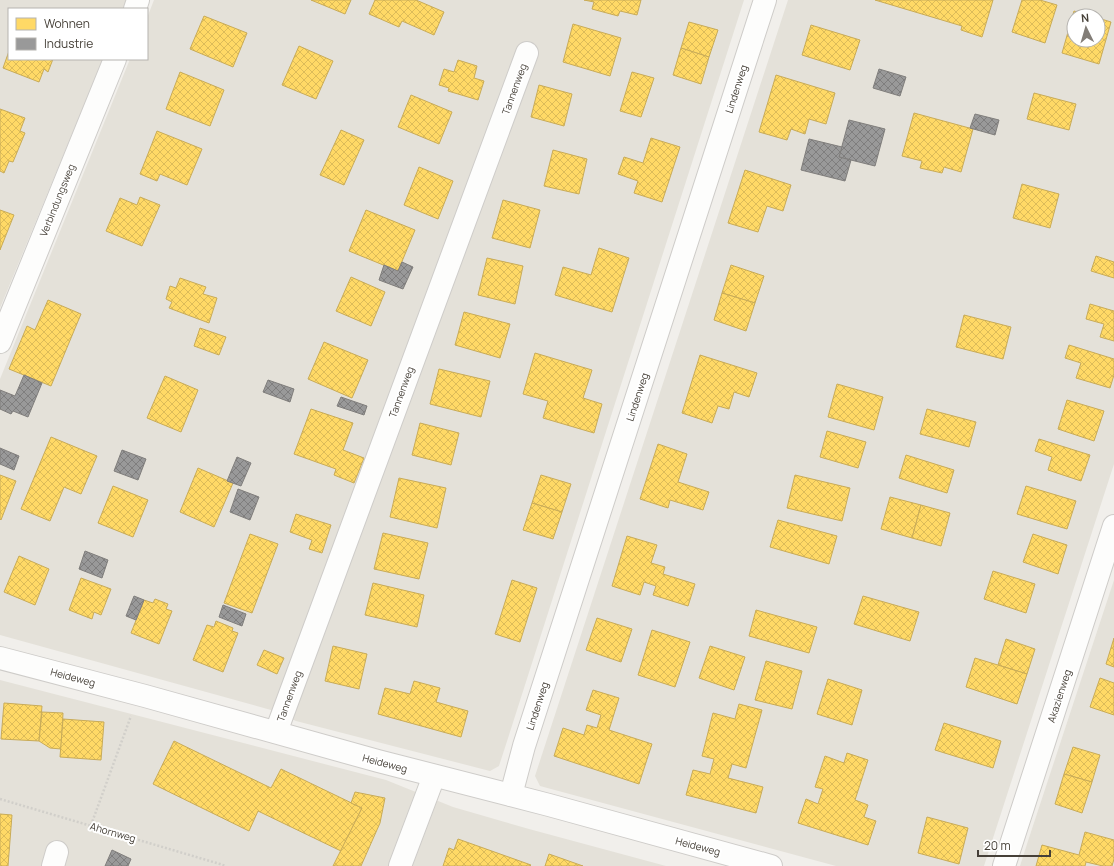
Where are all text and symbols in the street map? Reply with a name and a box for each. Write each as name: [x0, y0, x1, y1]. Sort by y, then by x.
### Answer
legend: [8, 8, 148, 60]
north arrow: [1066, 8, 1106, 48]
text: N: [1080, 10, 1090, 25]
text: Wohnen: [44, 15, 90, 32]
text: Industrie: [44, 35, 93, 52]
street label: Tannenweg: [498, 61, 530, 117]
street label: Lindenweg: [722, 63, 750, 115]
street label: Verbindungsweg: [36, 162, 78, 238]
street label: Tannenweg: [385, 364, 417, 420]
street label: Lindenweg: [623, 371, 651, 423]
street label: Heideweg: [49, 664, 97, 690]
street label: Akazienweg: [1044, 667, 1074, 724]
street label: Tannenweg: [273, 668, 305, 724]
street label: Lindenweg: [523, 680, 551, 732]
street label: Heideweg: [361, 750, 409, 776]
street label: Ahornweg: [88, 819, 138, 845]
scale bar: [978, 832, 1050, 858]
street label: Heideweg: [674, 833, 722, 859]
text: 20 m: [984, 837, 1011, 854]

